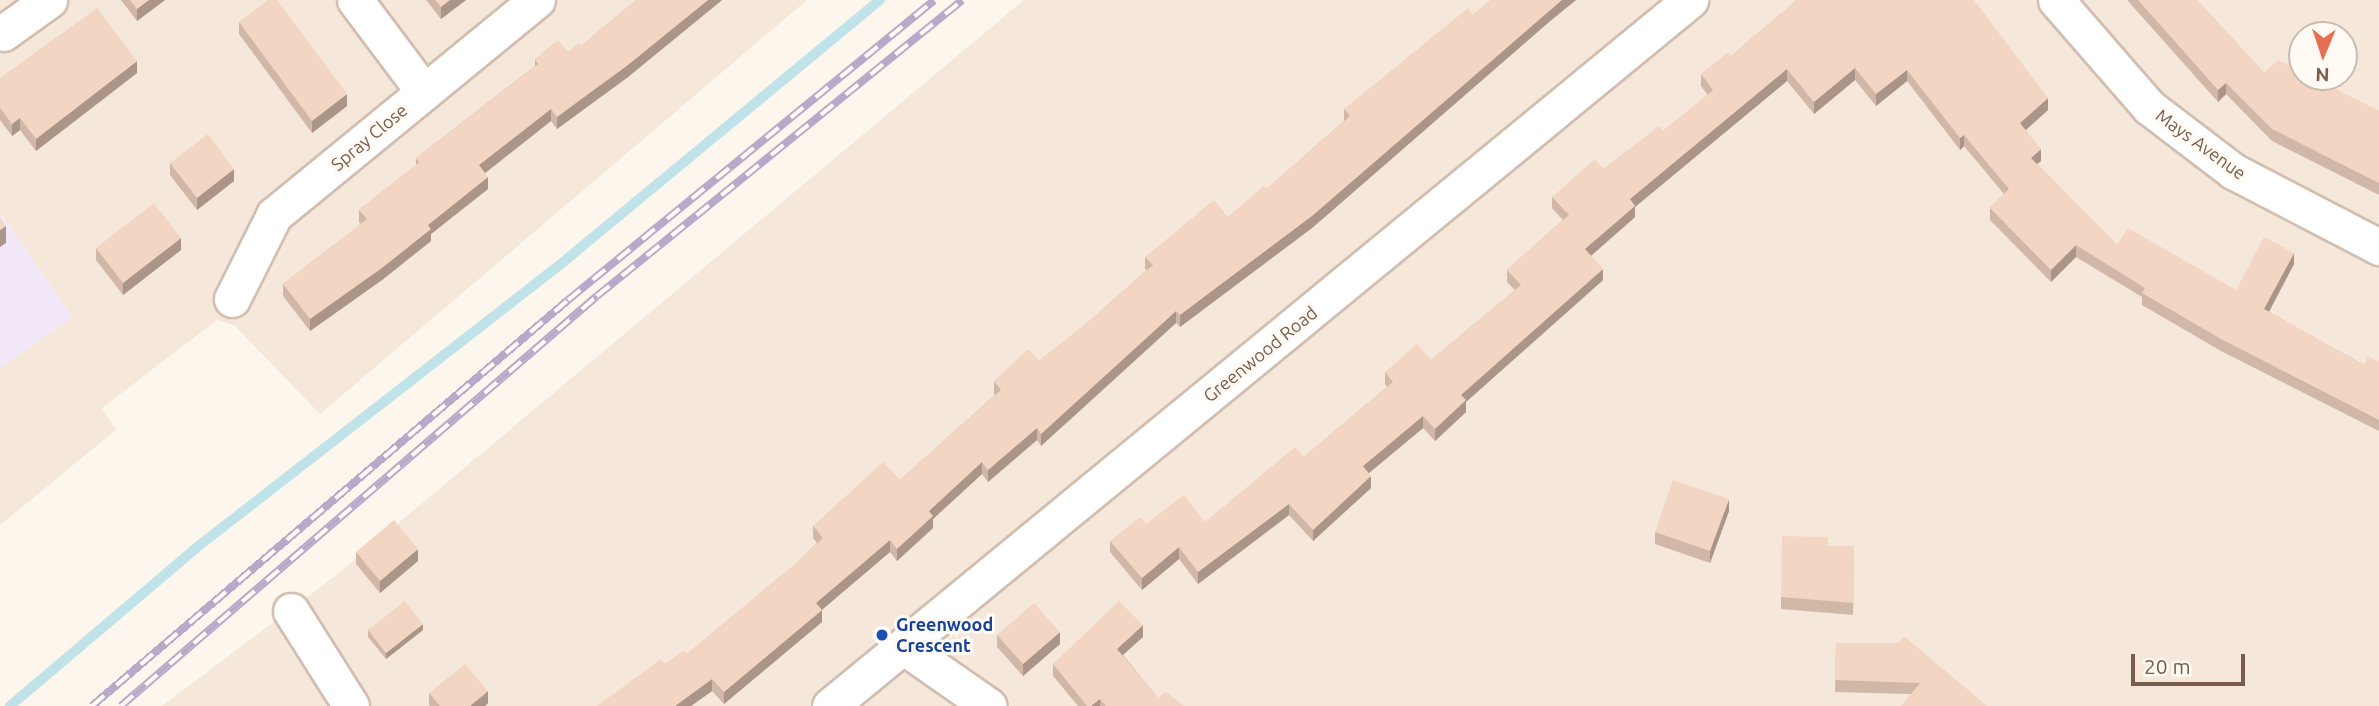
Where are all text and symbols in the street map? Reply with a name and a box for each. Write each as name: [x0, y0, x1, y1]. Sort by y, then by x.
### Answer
north arrow: [2288, 21, 2358, 91]
text: N: [2315, 64, 2330, 86]
street label: Spray Close: [327, 99, 411, 175]
street label: Mays Avenue: [2152, 104, 2250, 184]
street label: Greenwood Road: [1199, 302, 1321, 406]
place label: Greenwood Crescent: [896, 614, 993, 656]
marker: Greenwood Crescent: [874, 627, 890, 643]
scale bar: [2134, 640, 2248, 684]
text: 20 m: [2144, 654, 2191, 678]

